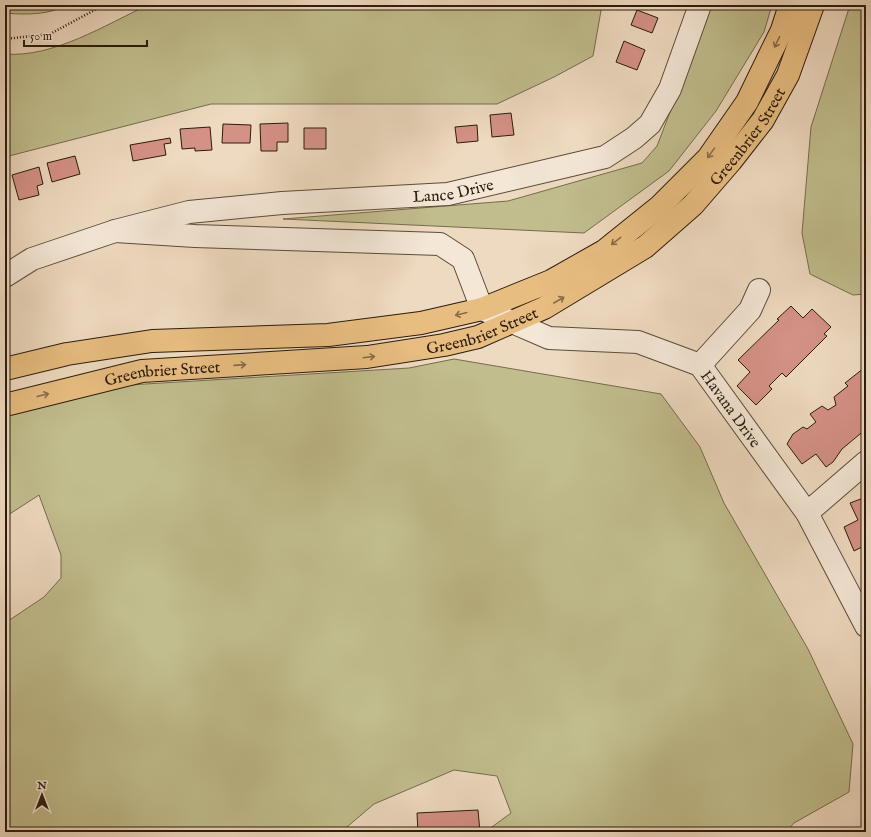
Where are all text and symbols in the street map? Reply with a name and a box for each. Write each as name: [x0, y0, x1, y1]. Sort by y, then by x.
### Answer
scale bar: [24, 22, 147, 48]
text: 50 m: [30, 29, 52, 44]
one-way arrow: [773, 35, 780, 47]
street label: Greenbrier Street: [706, 84, 791, 191]
one-way arrow: [707, 148, 715, 159]
street label: Lance Drive: [412, 176, 496, 208]
one-way arrow: [610, 237, 621, 246]
one-way arrow: [553, 295, 565, 303]
street label: Greenbrier Street: [425, 304, 542, 360]
one-way arrow: [455, 310, 468, 318]
one-way arrow: [362, 353, 375, 361]
street label: Greenbrier Street: [103, 358, 221, 392]
one-way arrow: [233, 362, 246, 369]
street label: Havana Drive: [695, 367, 764, 452]
one-way arrow: [36, 391, 49, 399]
north arrow: [22, 775, 62, 815]
text: N: [36, 779, 47, 793]

